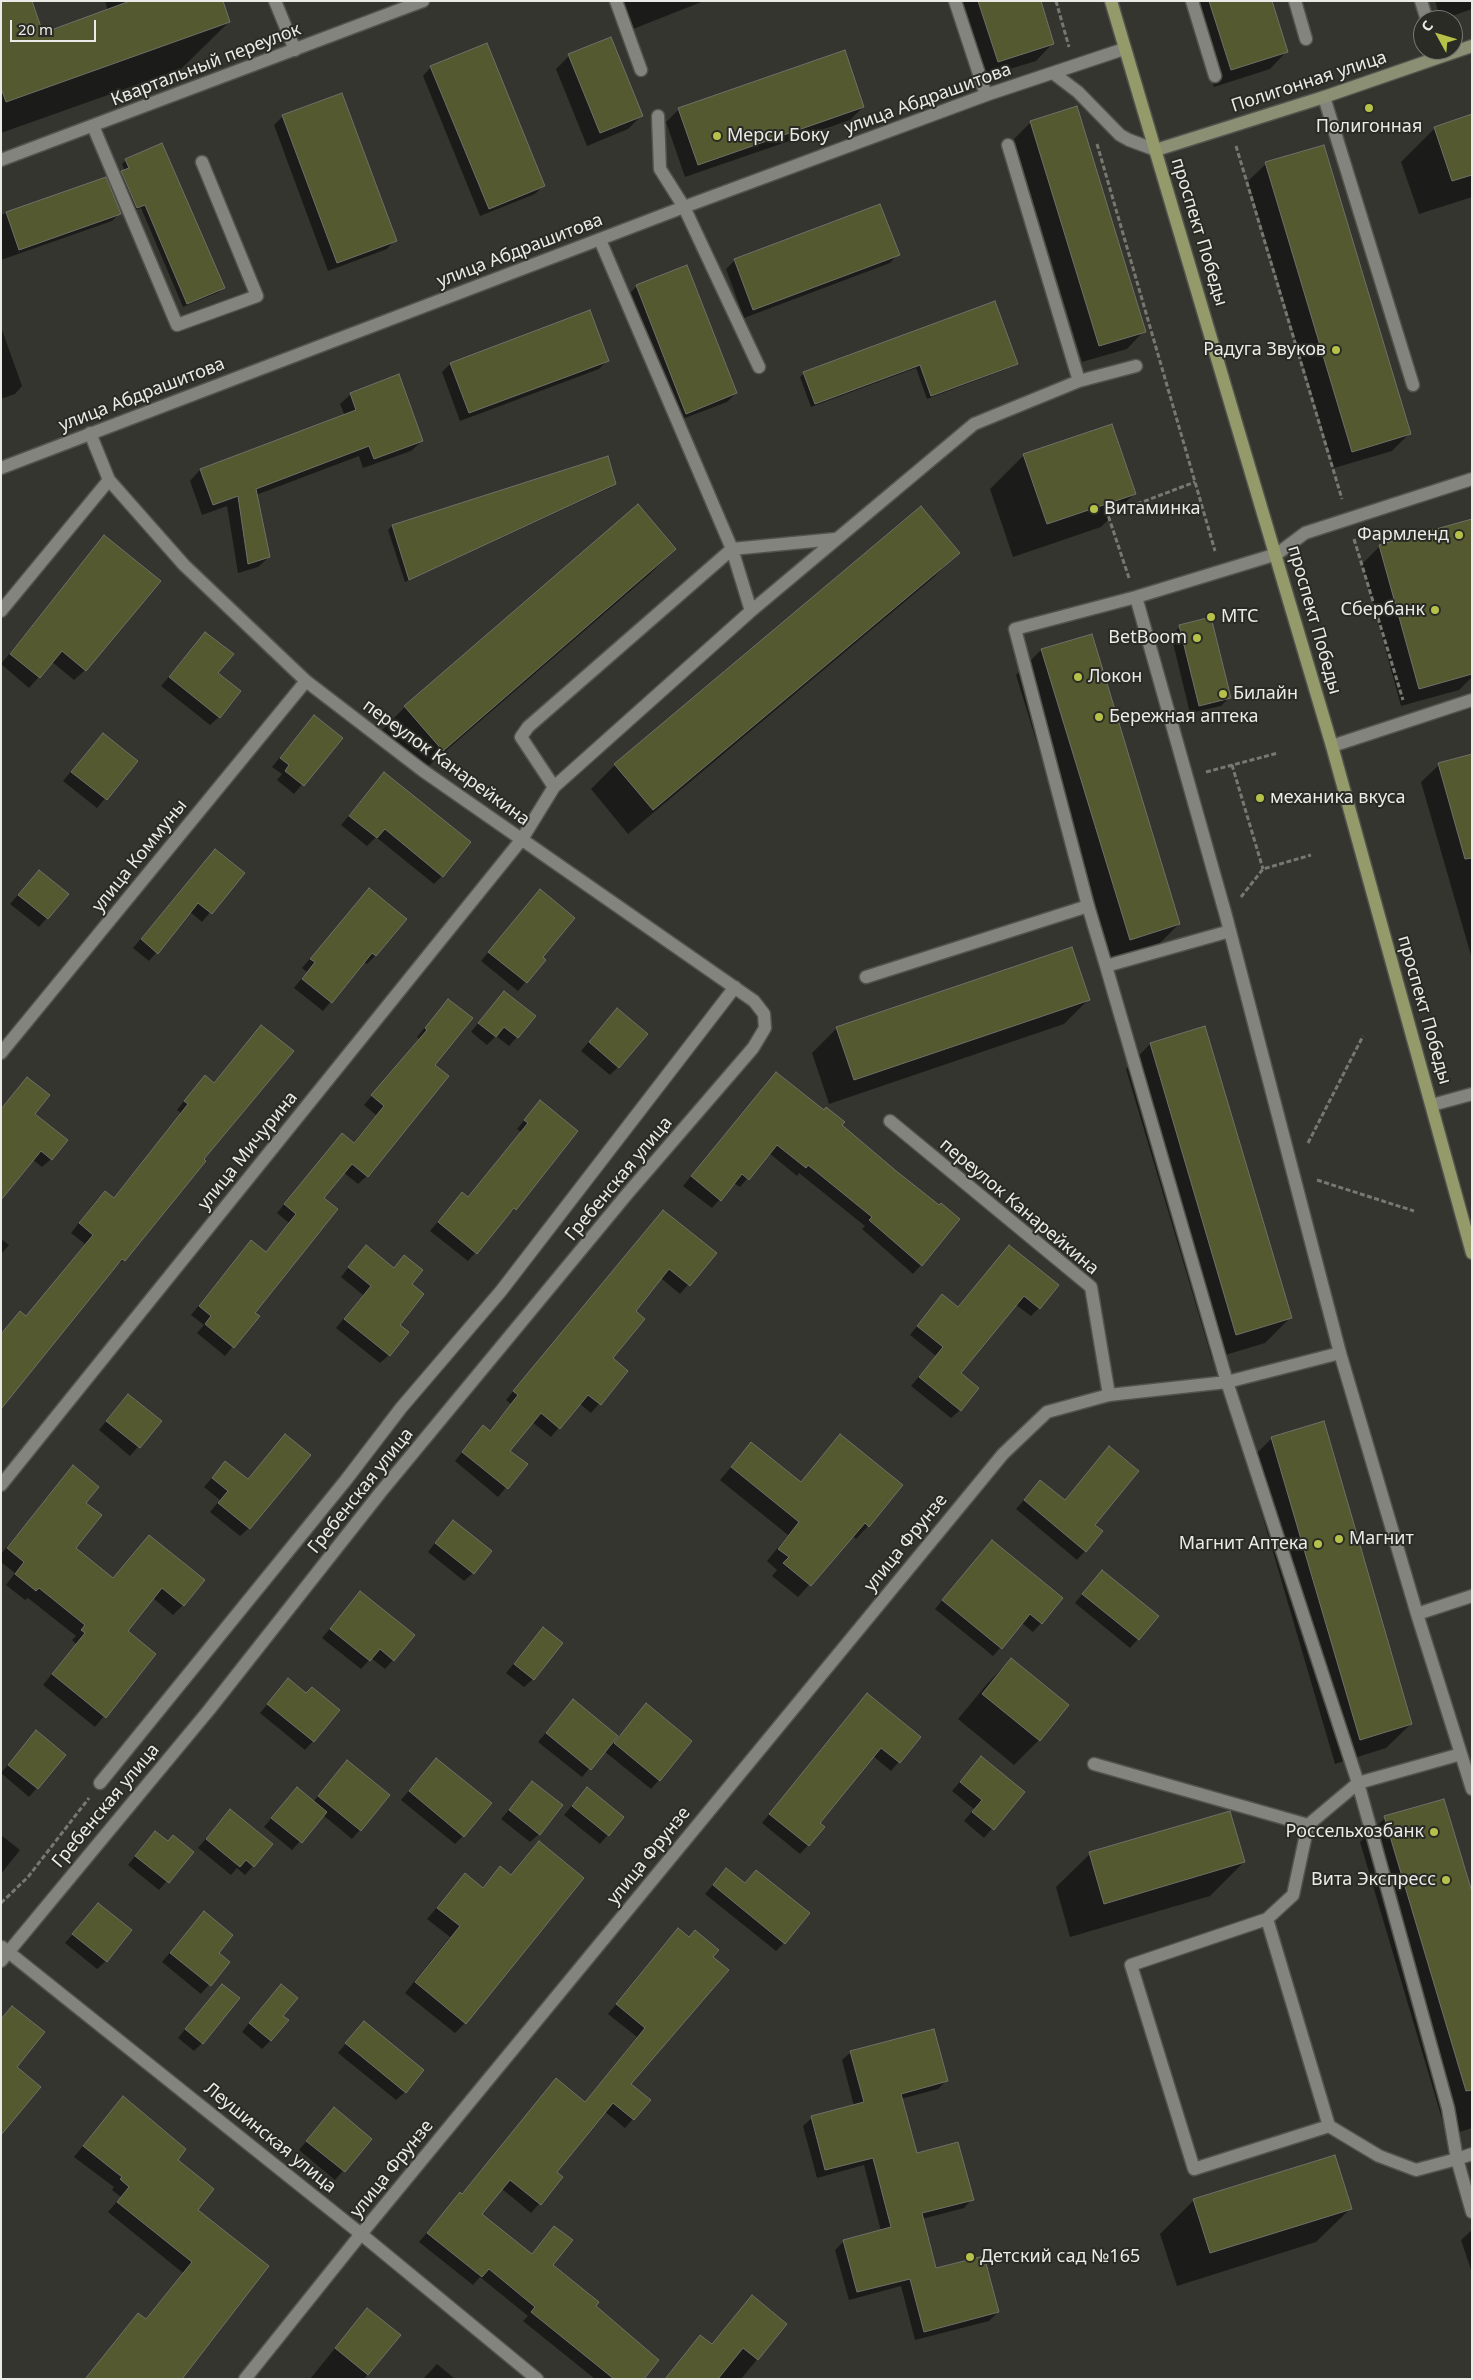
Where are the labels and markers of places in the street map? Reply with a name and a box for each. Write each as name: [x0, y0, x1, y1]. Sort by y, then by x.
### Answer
marker: Полигонная: [1363, 102, 1375, 114]
place label: Полигонная: [1316, 116, 1422, 138]
place label: Мерси Боку: [727, 125, 829, 147]
marker: Мерси Боку: [711, 130, 723, 142]
place label: Радуга Звуков: [1203, 339, 1326, 361]
marker: Радуга Звуков: [1330, 344, 1342, 356]
place label: Витаминка: [1104, 498, 1201, 520]
marker: Витаминка: [1088, 503, 1100, 515]
place label: Фармленд: [1357, 524, 1449, 546]
marker: Фармленд: [1453, 529, 1465, 541]
place label: Сбербанк: [1341, 599, 1425, 621]
marker: Сбербанк: [1429, 604, 1441, 616]
place label: МТС: [1221, 606, 1258, 628]
marker: МТС: [1205, 611, 1217, 623]
place label: BetBoom: [1108, 627, 1187, 649]
marker: BetBoom: [1191, 632, 1203, 644]
place label: Локон: [1088, 666, 1142, 688]
marker: Локон: [1072, 671, 1084, 683]
place label: Билайн: [1233, 683, 1298, 705]
marker: Билайн: [1217, 688, 1229, 700]
place label: Бережная аптека: [1109, 706, 1258, 728]
marker: Бережная аптека: [1093, 711, 1105, 723]
place label: механика вкуса: [1270, 787, 1406, 809]
marker: механика вкуса: [1254, 792, 1266, 804]
place label: Магнит: [1349, 1528, 1414, 1550]
place label: Магнит Аптека: [1179, 1533, 1308, 1555]
marker: Магнит: [1333, 1533, 1345, 1545]
marker: Магнит Аптека: [1312, 1538, 1324, 1550]
place label: Россельхозбанк: [1286, 1821, 1424, 1843]
marker: Россельхозбанк: [1428, 1826, 1440, 1838]
place label: Вита Экспресс: [1311, 1869, 1436, 1891]
marker: Вита Экспресс: [1440, 1874, 1452, 1886]
place label: Детский сад №165: [980, 2246, 1140, 2268]
marker: Детский сад №165: [964, 2251, 976, 2263]

